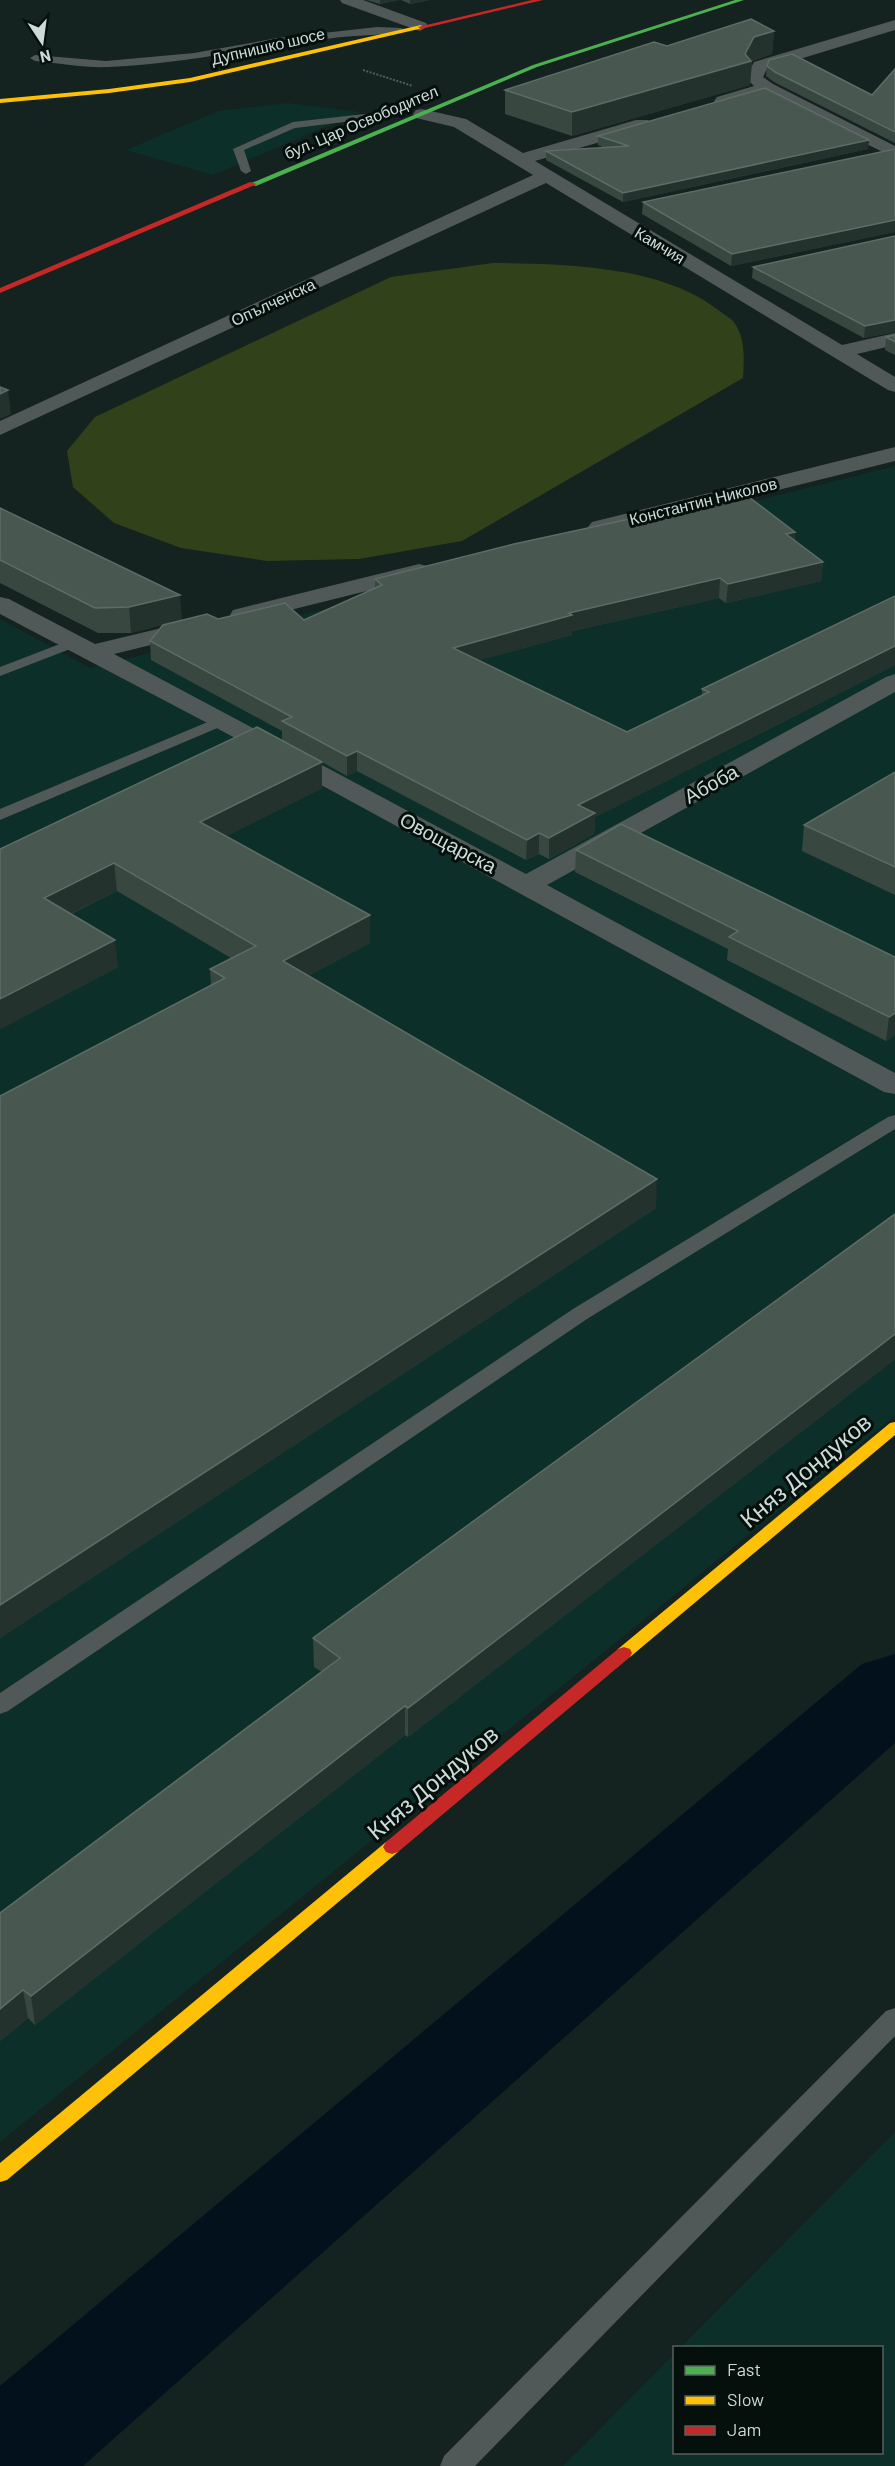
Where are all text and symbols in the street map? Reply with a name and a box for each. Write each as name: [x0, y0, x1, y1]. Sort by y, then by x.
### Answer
north arrow: [12, 12, 72, 72]
street label: Дупнишко шосе: [209, 23, 327, 68]
text: N: [38, 47, 53, 68]
street label: бул. Цар Освободител: [281, 81, 441, 163]
street label: Камчия: [632, 222, 689, 267]
street label: Опълченска: [228, 274, 318, 329]
street label: Константин Николов: [627, 473, 779, 528]
street label: Абоба: [679, 758, 742, 808]
street label: Овощарска: [396, 807, 502, 878]
street label: Княз Дондуков: [734, 1407, 876, 1533]
street label: Княз Дондуков: [361, 1719, 503, 1845]
legend: [673, 2346, 883, 2454]
text: Fast: [727, 2358, 761, 2380]
text: Slow: [727, 2388, 764, 2410]
text: Jam: [727, 2418, 761, 2440]

